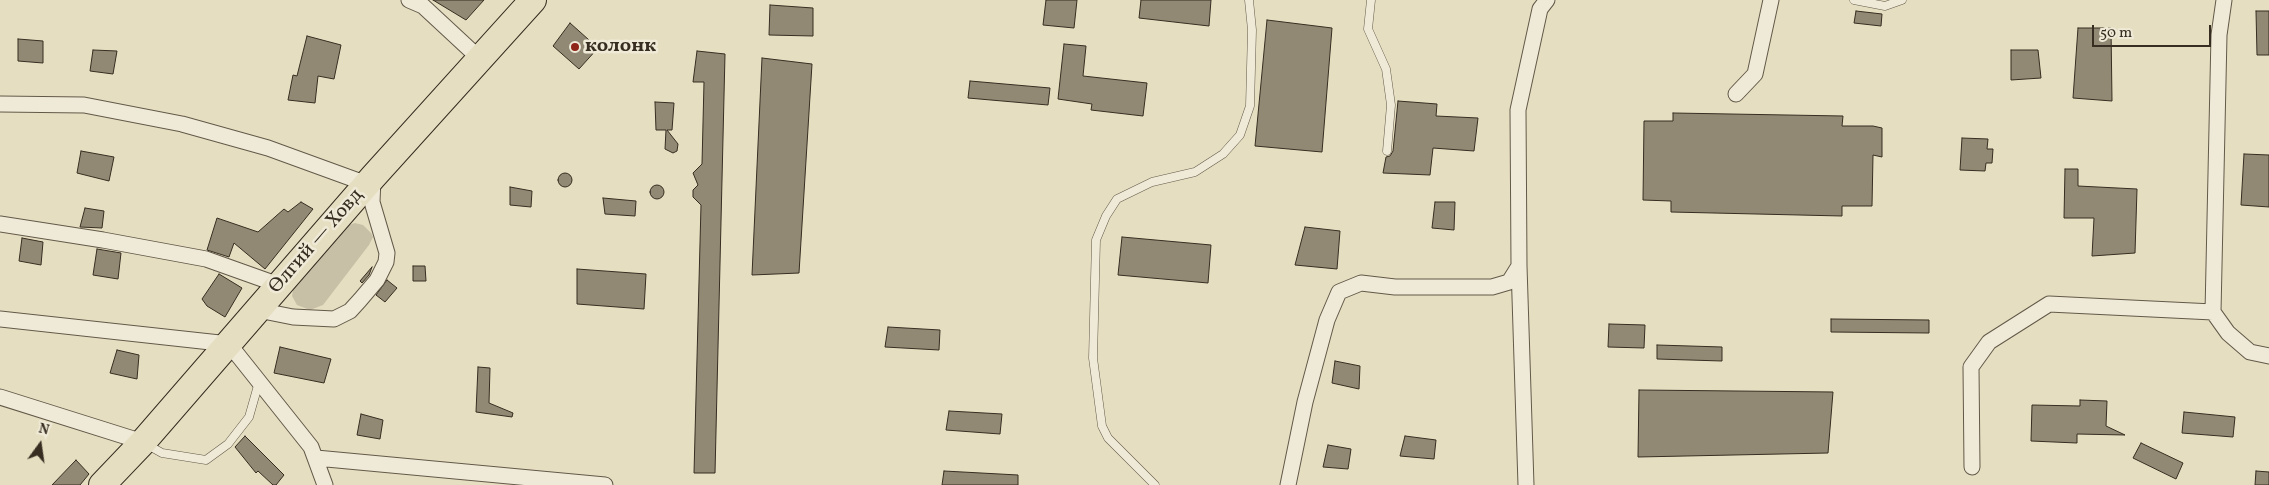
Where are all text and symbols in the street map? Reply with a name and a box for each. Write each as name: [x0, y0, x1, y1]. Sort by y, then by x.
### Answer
scale bar: [2094, 15, 2213, 47]
text: 50 m: [2100, 23, 2132, 44]
place label: колонк: [585, 35, 656, 59]
marker: колонк: [569, 41, 581, 53]
street label: Өлгий — Ховд: [265, 184, 369, 300]
north arrow: [15, 420, 65, 470]
text: N: [37, 420, 51, 440]

